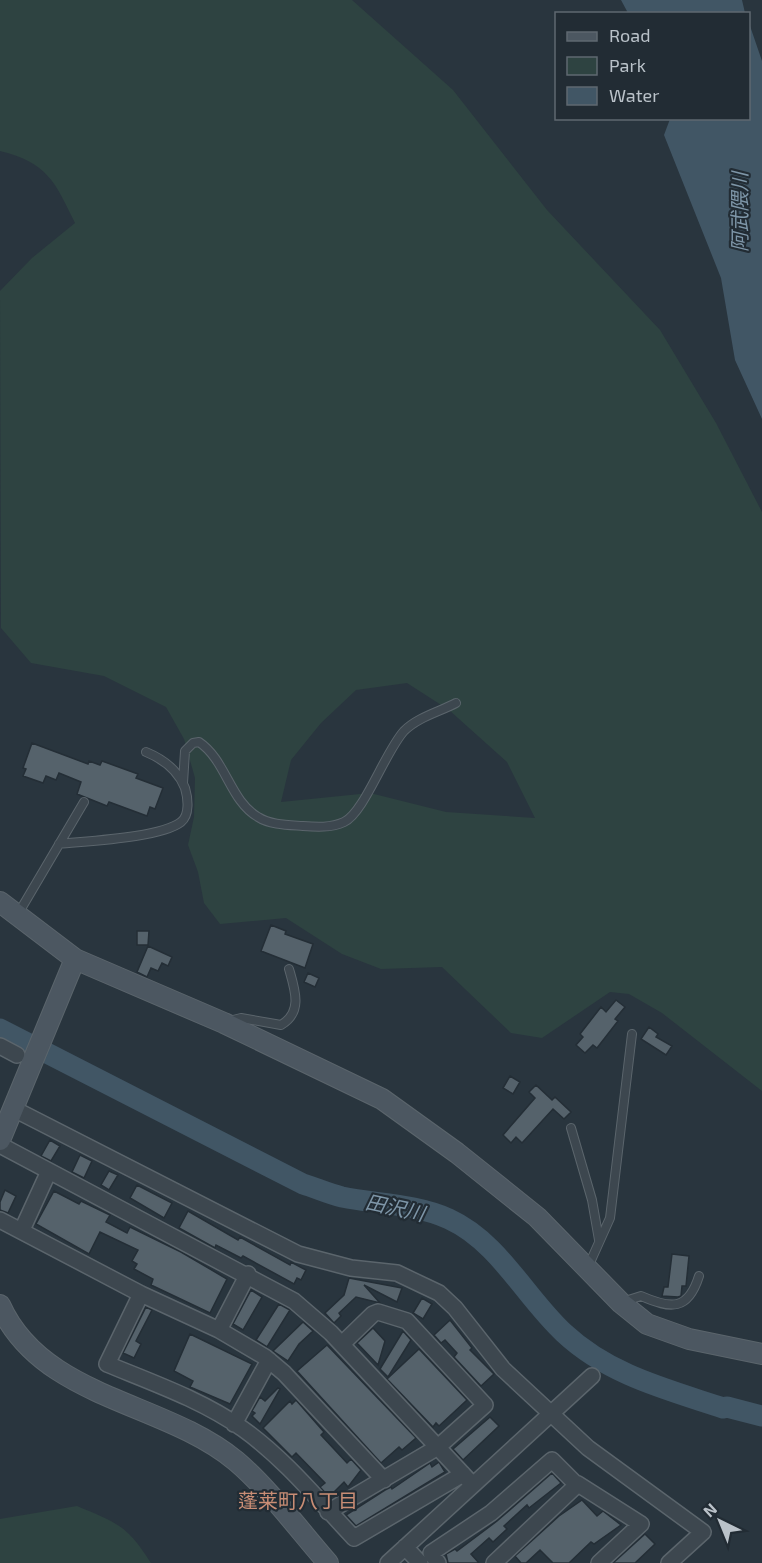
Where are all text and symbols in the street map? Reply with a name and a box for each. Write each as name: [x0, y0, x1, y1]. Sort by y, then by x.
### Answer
legend: [555, 12, 750, 120]
text: Road: [609, 24, 650, 46]
text: Park: [609, 54, 646, 76]
text: Water: [609, 84, 659, 106]
water label: 阿武隈川: [727, 170, 751, 252]
water label: 田沢川: [363, 1189, 429, 1225]
district label: 蓬莱町八丁目: [238, 1488, 358, 1512]
north arrow: [690, 1491, 750, 1551]
text: N: [699, 1499, 720, 1521]

